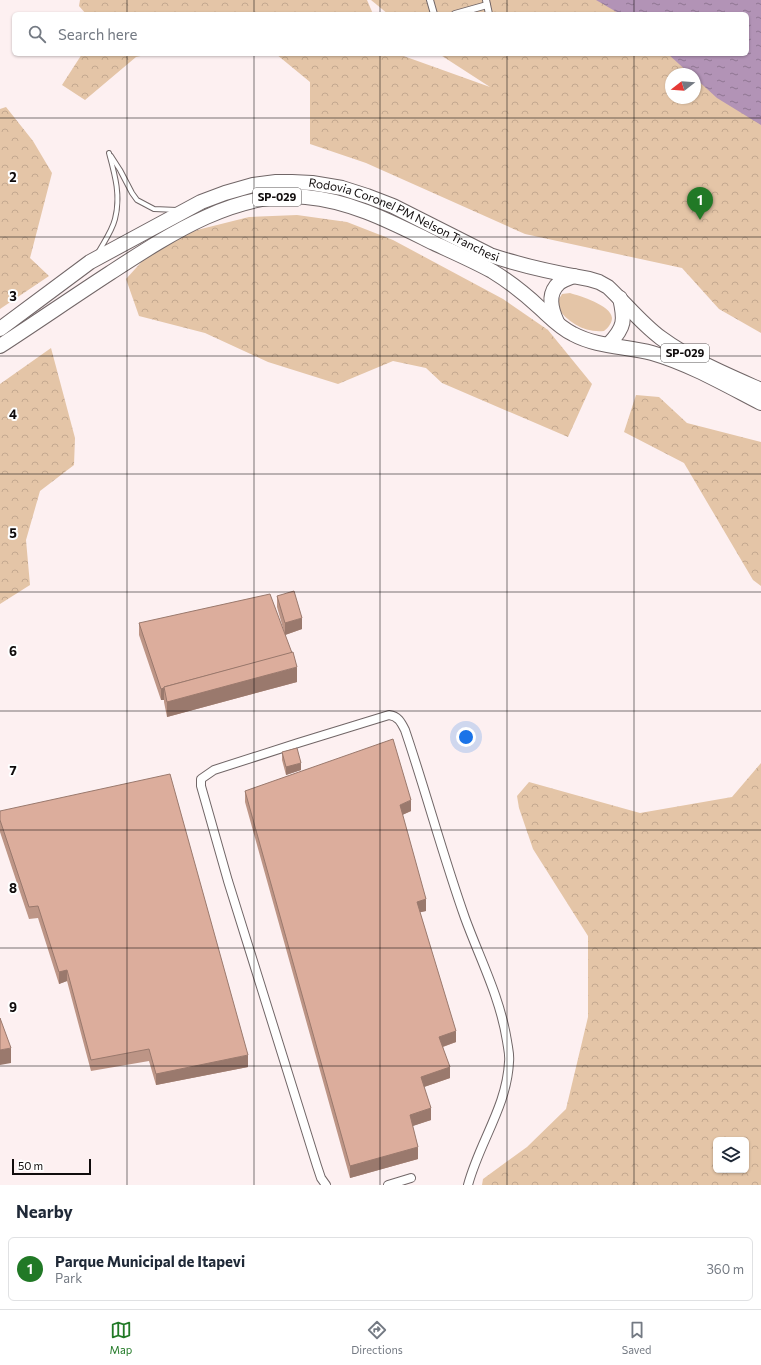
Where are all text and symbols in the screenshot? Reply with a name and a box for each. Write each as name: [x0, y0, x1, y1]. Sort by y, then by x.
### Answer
search box: [12, 12, 749, 56]
icon: search: [26, 23, 48, 45]
text: Search here: [58, 25, 137, 43]
north arrow: [665, 68, 701, 104]
text: 2: [9, 169, 17, 185]
street label: Rodovia Coronel PM Nelson Tranchesi: [308, 175, 502, 264]
pin: 1: [687, 187, 713, 220]
road number: SP-029: [253, 188, 301, 206]
text: 3: [9, 288, 17, 304]
road number: SP-029: [661, 344, 709, 362]
text: 4: [9, 406, 17, 422]
text: 5: [9, 525, 17, 541]
text: 6: [9, 643, 17, 659]
your location: [456, 727, 476, 747]
text: 7: [9, 762, 17, 778]
text: 8: [9, 880, 17, 896]
text: 9: [9, 999, 17, 1015]
map controls: [713, 1137, 749, 1173]
button: layers: [713, 1137, 749, 1173]
scale bar: [12, 1157, 91, 1176]
text: 50 m: [18, 1159, 43, 1172]
text: Nearby: [16, 1201, 73, 1222]
text: Parque Municipal de Itapevi: [55, 1252, 245, 1270]
text: 1: [27, 1261, 33, 1277]
text: 360 m: [706, 1261, 744, 1277]
text: Park: [55, 1270, 82, 1286]
tab: Map: [110, 1319, 132, 1356]
tab: Directions: [351, 1319, 403, 1356]
tab: Saved: [622, 1319, 651, 1356]

